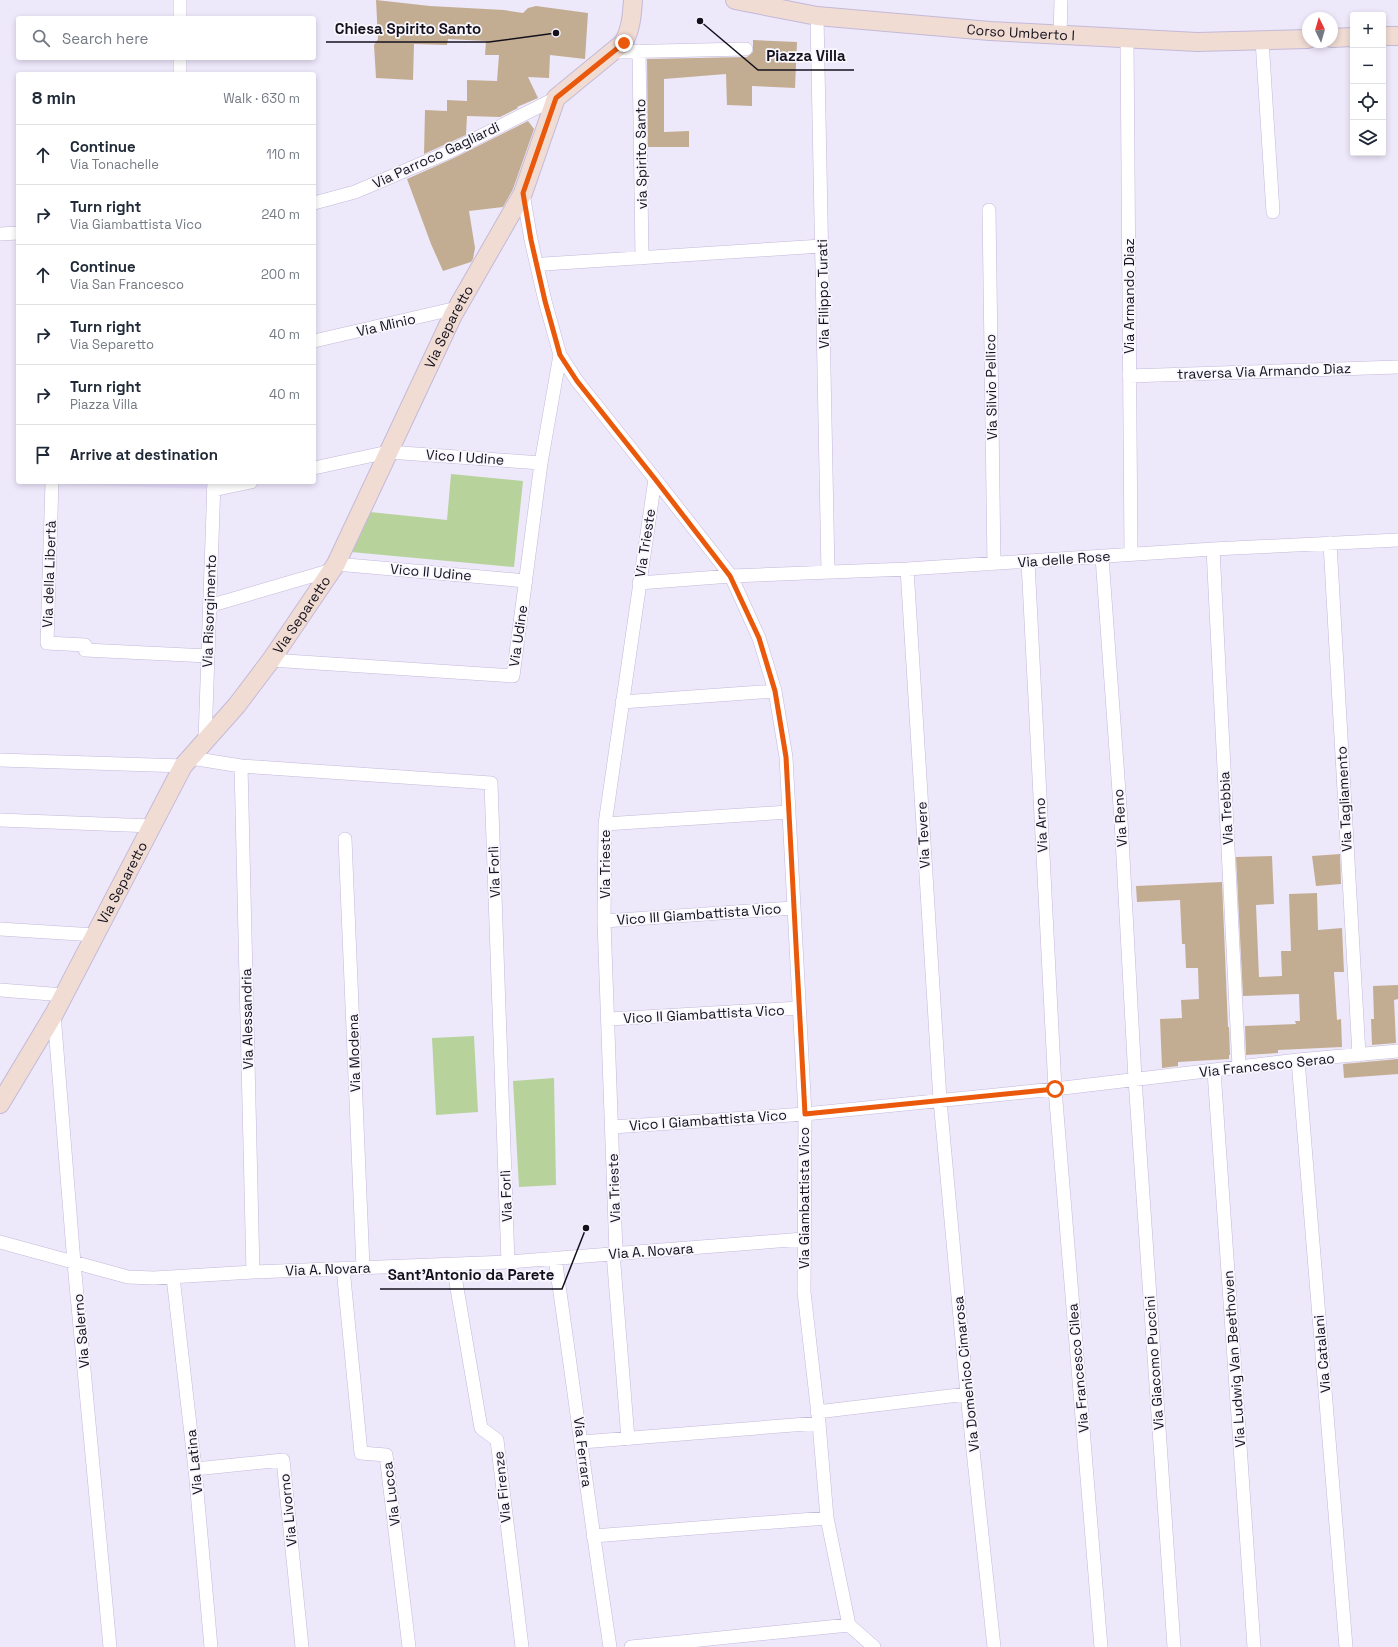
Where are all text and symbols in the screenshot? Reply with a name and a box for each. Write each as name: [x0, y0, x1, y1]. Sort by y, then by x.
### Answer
north arrow: [1302, 12, 1338, 48]
map controls: [1350, 12, 1386, 156]
button: +: [1350, 12, 1386, 48]
callout: Chiesa Spirito Santo: [326, 15, 489, 42]
search box: [16, 16, 316, 60]
text: Chiesa Spirito Santo: [335, 19, 481, 38]
street label: Corso Umberto I: [966, 20, 1075, 44]
icon: search: [30, 27, 52, 49]
text: Search here: [62, 29, 148, 48]
route end: [615, 34, 633, 52]
callout: Piazza Villa: [758, 43, 854, 70]
text: Piazza Villa: [766, 46, 846, 65]
button: −: [1350, 48, 1386, 84]
button: locate: [1350, 84, 1386, 120]
text: 8 min: [32, 87, 76, 109]
text: Walk · 630 m: [223, 90, 300, 107]
street label: via Spirito Santo: [631, 99, 651, 209]
street label: Via Parroco Gagliardi: [370, 118, 502, 192]
button: layers: [1350, 120, 1386, 156]
text: Continue: [70, 137, 136, 156]
icon: ahead: [32, 144, 54, 166]
text: 110 m: [266, 146, 300, 163]
text: Via Tonachelle: [70, 156, 159, 173]
text: Turn right: [70, 197, 141, 216]
icon: right: [32, 204, 54, 226]
text: 240 m: [262, 206, 300, 223]
text: Via Giambattista Vico: [70, 216, 202, 233]
street label: Via Armando Diaz: [1120, 238, 1138, 354]
street label: Via Filippo Turati: [813, 239, 833, 349]
text: Continue: [70, 257, 136, 276]
icon: ahead: [32, 264, 54, 286]
text: 200 m: [261, 266, 300, 283]
text: Via San Francesco: [70, 276, 184, 293]
street label: Via Separetto: [420, 282, 477, 371]
street label: Via Minio: [355, 309, 417, 341]
text: Turn right: [70, 317, 141, 336]
icon: right: [32, 324, 54, 346]
text: 40 m: [269, 326, 300, 343]
street label: Via Silvio Pellico: [981, 334, 1001, 440]
text: Via Separetto: [70, 336, 154, 353]
street label: traversa Via Armando Diaz: [1177, 359, 1351, 383]
text: Turn right: [70, 377, 141, 396]
icon: right: [32, 384, 54, 406]
text: 40 m: [269, 386, 300, 403]
text: Piazza Villa: [70, 396, 138, 413]
icon: arrive: [32, 444, 54, 466]
text: Arrive at destination: [70, 445, 218, 464]
street label: Vico I Udine: [425, 445, 505, 469]
street label: Via Trieste: [631, 507, 659, 579]
street label: Via della Libertà: [38, 520, 60, 628]
street label: Via delle Rose: [1017, 547, 1111, 571]
street label: Via Risorgimento: [198, 554, 220, 668]
street label: Vico II Udine: [389, 559, 473, 585]
street label: Via Separetto: [269, 572, 335, 657]
street label: Via Udine: [505, 604, 531, 668]
street label: Via Tagliamento: [1332, 746, 1356, 852]
street label: Via Trebbia: [1215, 771, 1237, 845]
street label: Via Reno: [1109, 788, 1131, 848]
street label: Via Arno: [1031, 797, 1051, 853]
street label: Via Tevere: [912, 801, 934, 869]
street label: Via Trieste: [596, 829, 614, 899]
street label: Via Separetto: [93, 838, 151, 927]
street label: Via Forlì: [484, 846, 504, 898]
street label: Vico III Giambattista Vico: [616, 899, 782, 929]
street label: Via Alessandria: [237, 968, 257, 1070]
street label: Vico II Giambattista Vico: [623, 1001, 785, 1027]
street label: Via Modena: [344, 1013, 364, 1093]
street label: Via Francesco Serao: [1198, 1049, 1336, 1081]
route start: [1046, 1080, 1064, 1098]
street label: Vico I Giambattista Vico: [628, 1106, 788, 1134]
street label: Via Giambattista Vico: [795, 1127, 813, 1269]
street label: Via Trieste: [604, 1153, 624, 1223]
street label: Via Forlì: [496, 1170, 516, 1222]
street label: Via A. Novara: [608, 1239, 694, 1263]
street label: Via A. Novara: [285, 1259, 371, 1279]
callout: Sant'Antonio da Parete: [380, 1262, 562, 1289]
text: Sant'Antonio da Parete: [388, 1265, 555, 1284]
street label: Via Ludwig Van Beethoven: [1219, 1270, 1249, 1448]
street label: Via Salerno: [69, 1293, 93, 1369]
street label: Via Domenico Cimarosa: [949, 1295, 983, 1453]
street label: Via Giacomo Puccini: [1140, 1295, 1168, 1431]
street label: Via Francesco Cilea: [1063, 1303, 1093, 1433]
street label: Via Catalani: [1310, 1314, 1334, 1394]
street label: Via Ferrara: [570, 1416, 596, 1488]
street label: Via Latina: [182, 1428, 206, 1496]
street label: Via Firenze: [489, 1450, 515, 1524]
street label: Via Lucca: [378, 1461, 404, 1527]
street label: Via Livorno: [275, 1473, 301, 1547]

